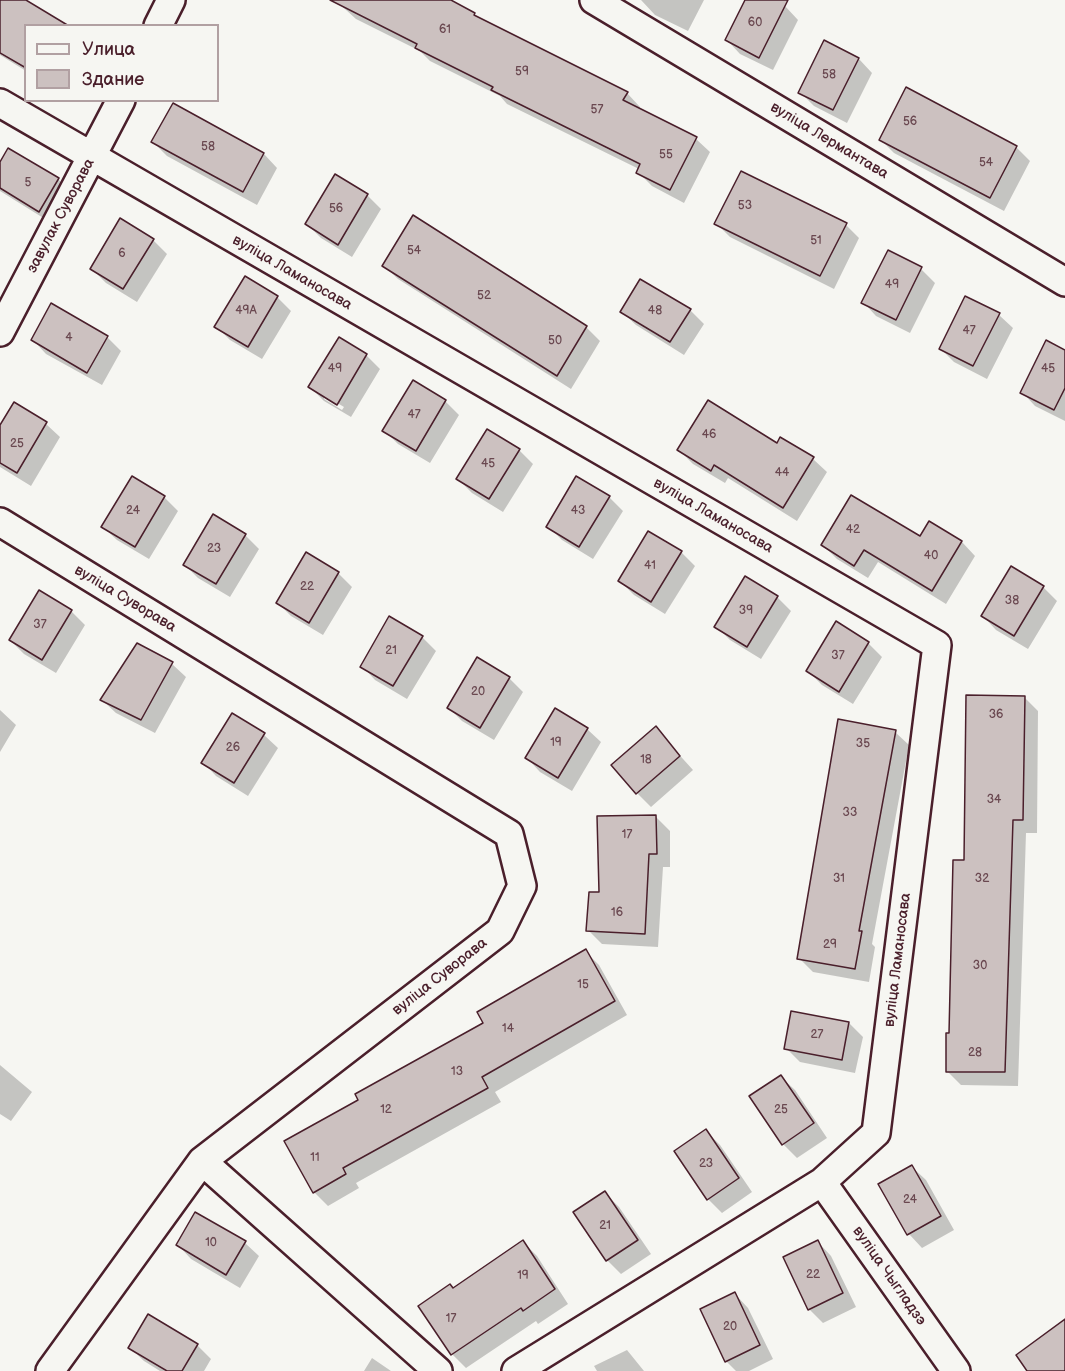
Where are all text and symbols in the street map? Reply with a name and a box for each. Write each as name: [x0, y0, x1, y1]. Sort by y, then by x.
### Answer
house number: 60: [748, 16, 762, 30]
house number: 61: [439, 23, 451, 37]
legend: [24, 24, 219, 102]
text: Улица: [82, 39, 135, 60]
house number: 59: [515, 65, 529, 79]
house number: 58: [822, 68, 836, 82]
text: Здание: [82, 69, 144, 90]
street label: вуліца Лермантава: [767, 99, 891, 183]
house number: 57: [591, 103, 603, 117]
house number: 56: [903, 115, 917, 129]
house number: 58: [201, 140, 215, 154]
house number: 55: [659, 148, 673, 162]
street label: завулак Суворава: [23, 156, 99, 276]
house number: 54: [979, 156, 993, 170]
house number: 5: [25, 176, 31, 190]
house number: 53: [738, 199, 752, 213]
house number: 56: [329, 202, 343, 216]
street label: вуліца Ламаносава: [229, 231, 355, 315]
house number: 51: [810, 234, 822, 248]
house number: 54: [407, 244, 421, 258]
house number: 6: [118, 247, 126, 261]
house number: 49: [885, 278, 899, 292]
house number: 52: [477, 289, 491, 303]
house number: 49А: [235, 304, 257, 318]
house number: 48: [648, 304, 662, 318]
house number: 47: [962, 324, 976, 338]
house number: 4: [65, 331, 73, 345]
house number: 50: [548, 334, 562, 348]
house number: 49: [328, 362, 342, 376]
house number: 45: [1041, 362, 1055, 376]
house number: 47: [407, 408, 421, 422]
house number: 46: [702, 428, 716, 442]
house number: 25: [10, 437, 24, 451]
house number: 45: [481, 457, 495, 471]
house number: 44: [775, 466, 789, 480]
street label: вуліца Ламаносава: [650, 474, 776, 558]
house number: 24: [126, 504, 140, 518]
house number: 43: [571, 504, 585, 518]
house number: 42: [846, 523, 860, 537]
house number: 23: [207, 542, 221, 556]
house number: 40: [924, 549, 938, 563]
house number: 41: [644, 559, 656, 573]
street label: вуліца Суворава: [71, 562, 179, 636]
house number: 22: [300, 580, 314, 594]
house number: 38: [1005, 594, 1019, 608]
house number: 39: [739, 604, 753, 618]
house number: 37: [33, 618, 47, 632]
house number: 21: [385, 644, 397, 658]
house number: 37: [831, 649, 845, 663]
house number: 20: [471, 685, 485, 699]
house number: 36: [989, 708, 1003, 722]
house number: 19: [550, 736, 562, 750]
house number: 35: [856, 737, 870, 751]
house number: 26: [226, 741, 240, 755]
house number: 18: [640, 753, 652, 767]
house number: 34: [987, 793, 1001, 807]
house number: 33: [843, 806, 857, 820]
house number: 17: [622, 828, 632, 842]
house number: 31: [833, 872, 845, 886]
house number: 32: [975, 872, 989, 886]
street label: вуліца Ламаносава: [881, 892, 915, 1028]
house number: 16: [611, 906, 623, 920]
street label: вуліца Суворава: [389, 934, 491, 1020]
house number: 29: [823, 938, 837, 952]
house number: 30: [973, 959, 987, 973]
house number: 15: [577, 978, 589, 992]
house number: 14: [502, 1022, 514, 1036]
house number: 27: [811, 1028, 823, 1042]
house number: 28: [968, 1046, 982, 1060]
house number: 13: [451, 1065, 463, 1079]
house number: 12: [380, 1103, 392, 1117]
house number: 25: [774, 1103, 788, 1117]
house number: 11: [310, 1151, 320, 1165]
house number: 23: [699, 1157, 713, 1171]
house number: 24: [903, 1193, 917, 1207]
house number: 21: [599, 1219, 611, 1233]
street label: вуліца Чыгладзэ: [848, 1223, 930, 1329]
house number: 10: [205, 1236, 217, 1250]
house number: 22: [806, 1268, 820, 1282]
house number: 19: [517, 1269, 529, 1283]
house number: 17: [446, 1312, 456, 1326]
house number: 20: [723, 1320, 737, 1334]

